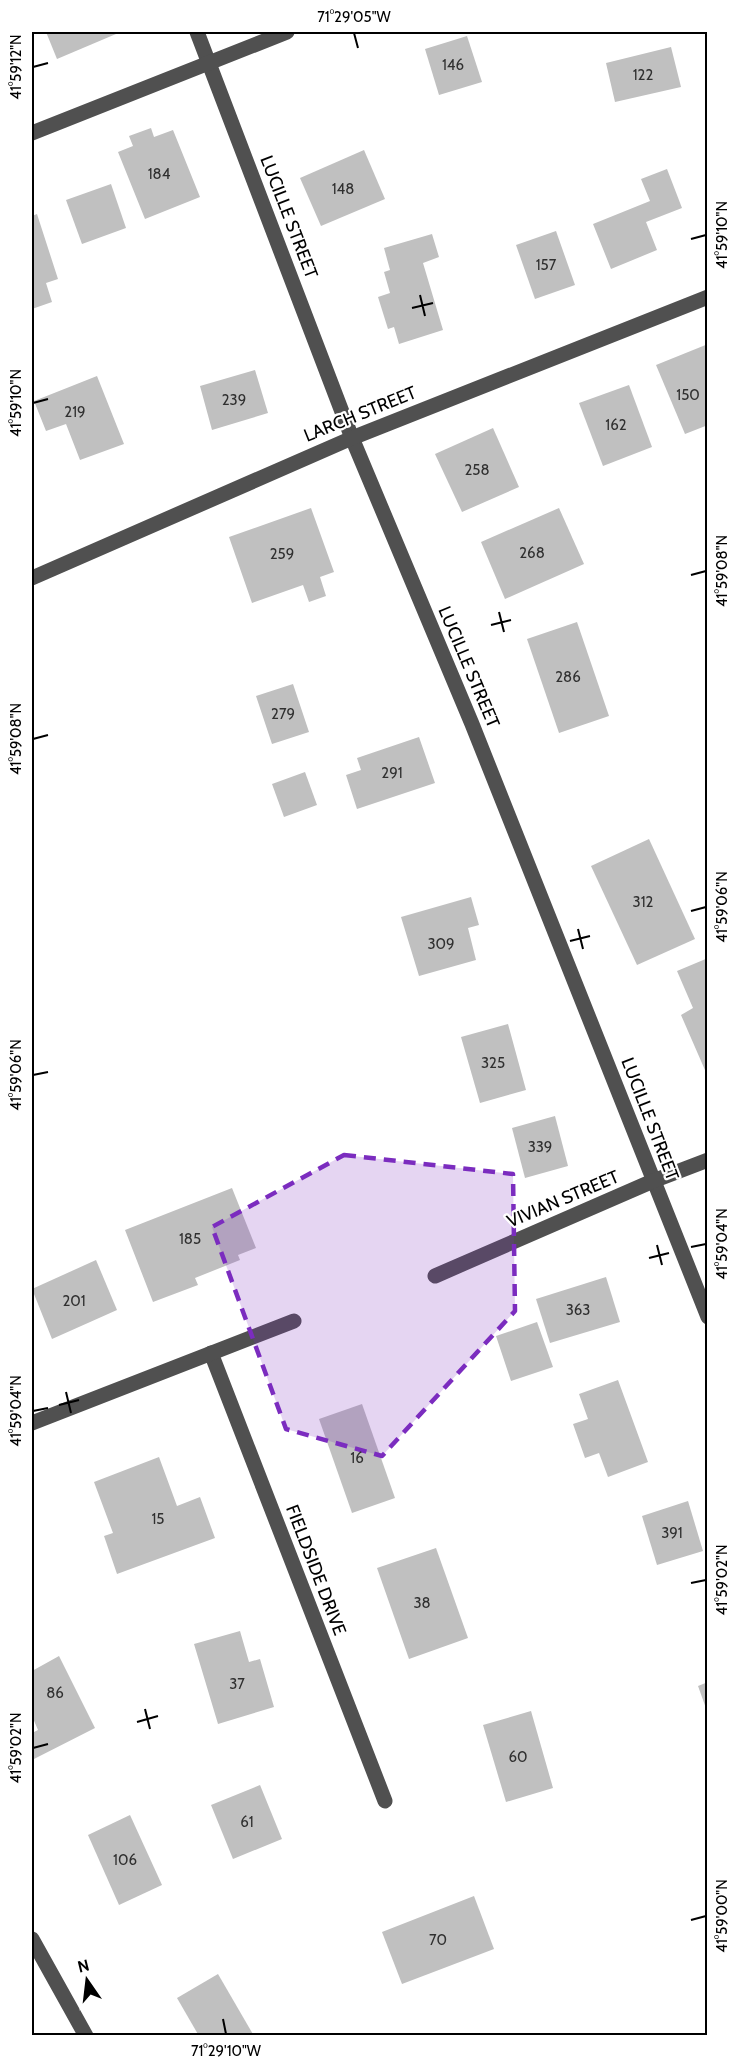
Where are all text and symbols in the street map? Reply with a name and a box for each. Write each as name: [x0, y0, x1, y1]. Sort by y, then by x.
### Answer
text: 71°29'05"W: [317, 8, 391, 26]
text: 41°59'12"N: [7, 34, 25, 100]
house number: 146: [442, 56, 464, 74]
house number: 122: [633, 66, 653, 84]
street label: LUCILLE STREET: [255, 152, 323, 282]
house number: 184: [148, 165, 171, 183]
house number: 148: [332, 180, 354, 198]
text: 41°59'10"N: [713, 201, 731, 269]
house number: 157: [536, 256, 557, 274]
text: 41°59'10"N: [7, 369, 25, 437]
street label: LARCH STREET: [301, 381, 420, 447]
house number: 150: [676, 386, 700, 404]
house number: 239: [222, 391, 246, 409]
house number: 219: [64, 403, 86, 421]
house number: 162: [605, 416, 627, 434]
house number: 258: [464, 461, 490, 479]
text: 41°59'08"N: [713, 535, 731, 607]
house number: 268: [519, 544, 545, 562]
house number: 259: [270, 545, 294, 563]
street label: LUCILLE STREET: [433, 603, 505, 731]
house number: 286: [555, 668, 581, 686]
text: 41°59'08"N: [7, 703, 25, 775]
house number: 279: [271, 705, 295, 723]
house number: 291: [381, 764, 403, 782]
text: 41°59'06"N: [713, 871, 731, 943]
house number: 312: [633, 893, 654, 911]
house number: 309: [427, 935, 455, 953]
text: 41°59'06"N: [7, 1039, 25, 1111]
house number: 325: [481, 1054, 505, 1072]
street label: LUCILLE STREET: [616, 1054, 684, 1184]
house number: 339: [528, 1138, 552, 1156]
street label: VIVIAN STREET: [504, 1165, 623, 1232]
text: 41°59'04"N: [713, 1208, 731, 1280]
house number: 185: [179, 1230, 201, 1248]
house number: 201: [62, 1292, 86, 1310]
house number: 363: [566, 1301, 590, 1319]
text: 41°59'04"N: [7, 1375, 25, 1447]
house number: 16: [350, 1449, 364, 1467]
street label: FIELDSIDE DRIVE: [281, 1502, 351, 1638]
house number: 15: [151, 1510, 165, 1528]
house number: 391: [661, 1524, 683, 1542]
text: 41°59'02"N: [713, 1545, 731, 1615]
house number: 38: [413, 1594, 431, 1612]
house number: 37: [229, 1675, 245, 1693]
house number: 86: [46, 1684, 64, 1702]
text: 41°59'02"N: [7, 1713, 25, 1783]
house number: 60: [509, 1748, 528, 1766]
house number: 61: [240, 1813, 254, 1831]
house number: 106: [113, 1851, 137, 1869]
text: 41°59'00"N: [713, 1879, 731, 1953]
house number: 70: [429, 1931, 447, 1949]
north arrow: [57, 1950, 117, 2010]
text: N: [76, 1955, 91, 1977]
text: 71°29'10"W: [191, 2042, 262, 2060]

